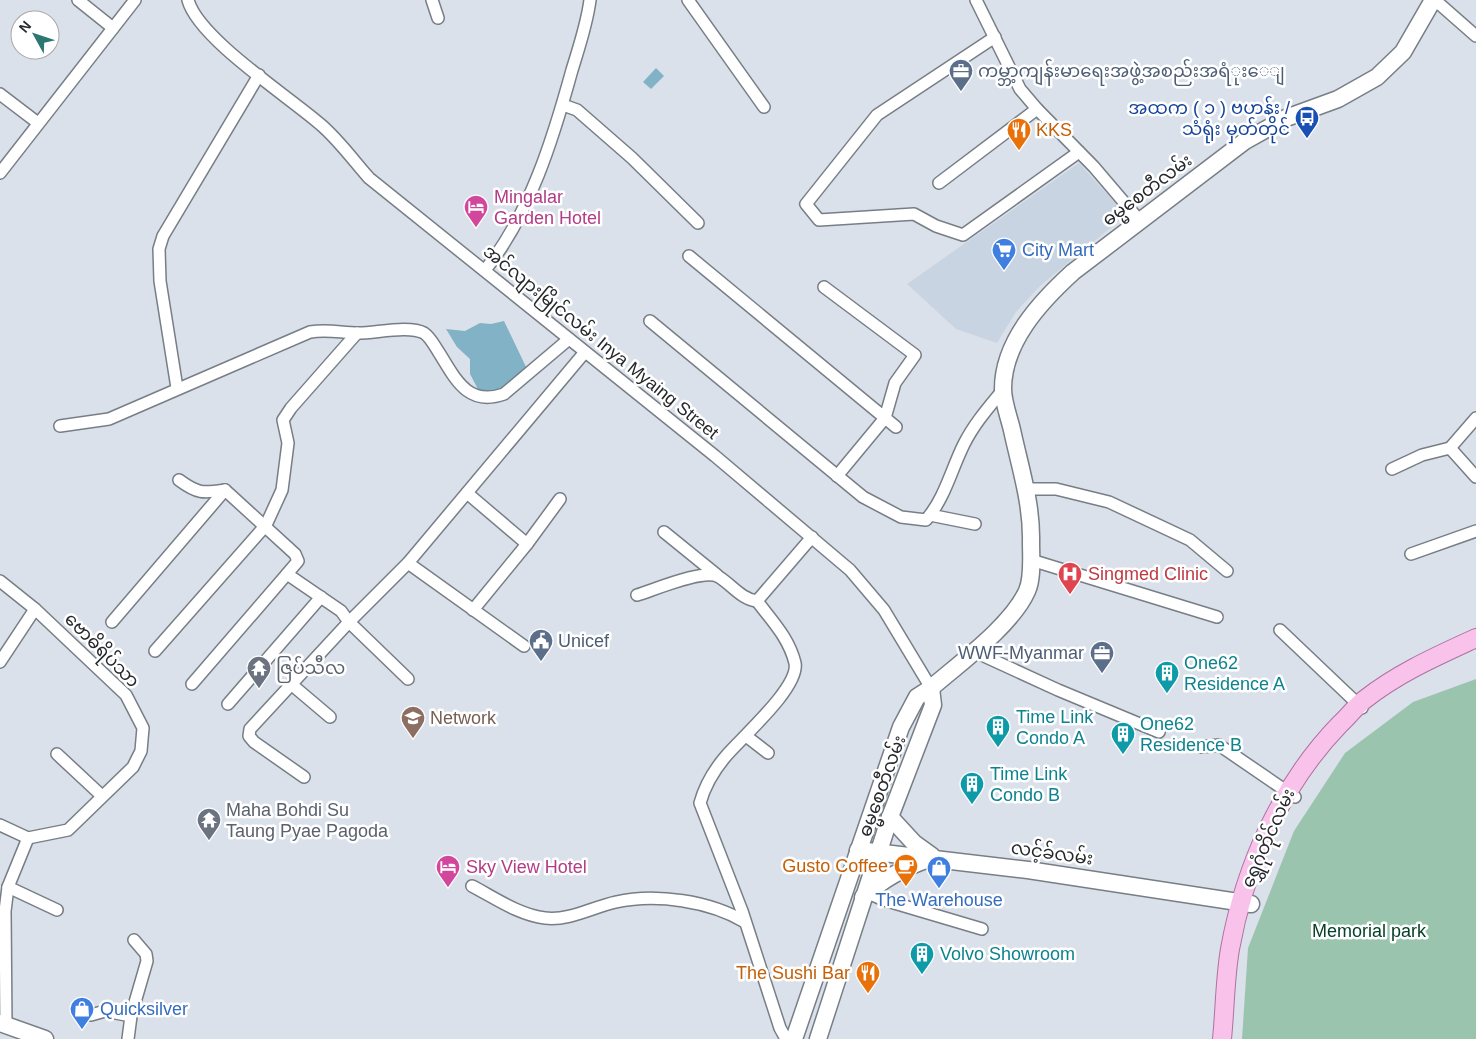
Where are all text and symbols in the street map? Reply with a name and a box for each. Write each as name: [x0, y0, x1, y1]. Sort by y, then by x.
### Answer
north arrow: [10, 10, 60, 60]
text: N: [16, 18, 34, 36]
office icon: ကမ္ဘာ့ကျန်းမာရေးအဖွဲ့အစည်းအရံုးေျ: [948, 58, 974, 92]
place label: ကမ္ဘာ့ကျန်းမာရေးအဖွဲ့အစည်းအရံုးေျ: [978, 58, 1285, 86]
place label: အထက ( ၁ ) ဗဟန်း / သံရုံး မှတ်တိုင်: [1128, 95, 1290, 144]
bus stop icon: အထက ( ၁ ) ဗဟန်း / သံရုံး မှတ်တိုင်: [1294, 105, 1320, 139]
restaurant icon: KKS: [1006, 117, 1032, 151]
place label: KKS: [1036, 120, 1072, 140]
street label: ဓမ္မစေတီလမ်း: [1096, 147, 1199, 234]
place label: Mingalar Garden Hotel: [494, 187, 601, 228]
hotel icon: Mingalar Garden Hotel: [463, 194, 489, 228]
supermarket icon: City Mart: [991, 237, 1017, 271]
street label: အင်လျားမြိုင်လမ်း Inya Myaing Street: [476, 238, 725, 447]
place label: City Mart: [1022, 240, 1094, 260]
hospital icon: Singmed Clinic: [1057, 561, 1083, 595]
place label: Singmed Clinic: [1088, 564, 1208, 584]
street label: ဗောဓိရိပ်သာ: [57, 606, 146, 695]
public building icon: Unicef: [528, 628, 554, 662]
place label: Unicef: [558, 631, 610, 651]
office icon: WWF-Myanmar: [1089, 640, 1115, 674]
place label: WWF-Myanmar: [958, 643, 1084, 663]
place label: One62 Residence A: [1184, 653, 1285, 694]
place label: ဇြပ်သီလ: [276, 654, 345, 683]
temple icon: ဇြပ်သီလ: [246, 655, 272, 689]
building icon: One62 Residence A: [1154, 660, 1180, 694]
school or university icon: Network: [400, 705, 426, 739]
place label: Time Link Condo A: [1016, 707, 1094, 748]
place label: Network: [430, 708, 497, 728]
building icon: Time Link Condo A: [985, 714, 1011, 748]
place label: One62 Residence B: [1140, 714, 1242, 755]
building icon: One62 Residence B: [1110, 721, 1136, 755]
street label: ဓမ္မစေတီလမ်း: [851, 731, 915, 841]
place label: Time Link Condo B: [990, 764, 1068, 805]
building icon: Time Link Condo B: [959, 771, 985, 805]
street label: ရွှေဂုံတိုင်လမ်း: [1234, 784, 1303, 893]
place label: Maha Bohdi Su Taung Pyae Pagoda: [226, 800, 389, 841]
temple icon: Maha Bohdi Su Taung Pyae Pagoda: [196, 807, 222, 841]
street label: လင့်ခ်လမ်း: [1009, 834, 1095, 871]
cafe icon: Gusto Coffee: [893, 853, 919, 887]
hotel icon: Sky View Hotel: [435, 854, 461, 888]
shop icon: The Warehouse: [926, 855, 952, 889]
place label: Gusto Coffee: [782, 856, 888, 876]
place label: Sky View Hotel: [466, 857, 587, 877]
place label: The Warehouse: [875, 890, 1003, 910]
park label: Memorial park: [1312, 921, 1427, 941]
building icon: Volvo Showroom: [909, 941, 935, 975]
place label: Volvo Showroom: [940, 944, 1075, 964]
restaurant icon: The Sushi Bar: [855, 960, 881, 994]
place label: The Sushi Bar: [736, 963, 850, 983]
shop icon: Quicksilver: [69, 996, 95, 1030]
place label: Quicksilver: [100, 999, 188, 1019]

